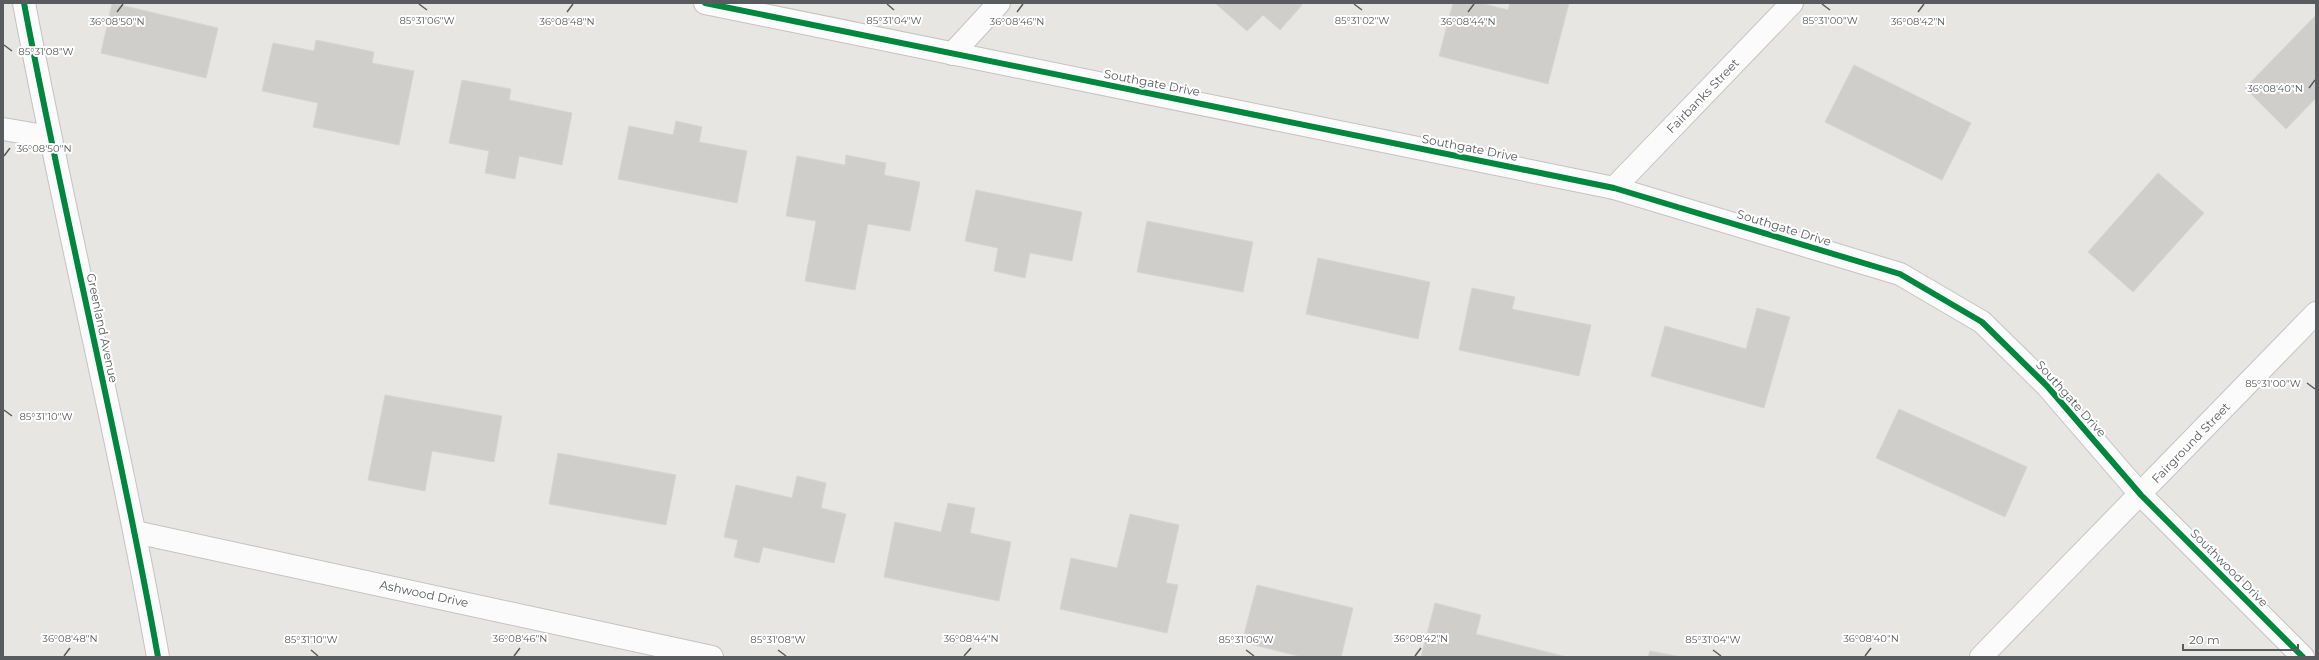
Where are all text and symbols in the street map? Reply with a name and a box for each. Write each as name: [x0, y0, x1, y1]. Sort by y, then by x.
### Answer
text: 85°31'06"W: [399, 14, 455, 27]
text: 85°31'04"W: [866, 14, 922, 27]
text: 85°31'02"W: [1335, 14, 1389, 27]
text: 85°31'00"W: [1802, 14, 1858, 27]
text: 36°08'50"N: [89, 15, 145, 28]
text: 36°08'48"N: [539, 15, 595, 28]
text: 36°08'46"N: [990, 15, 1044, 28]
text: 36°08'44"N: [1440, 15, 1496, 28]
text: 36°08'42"N: [1891, 15, 1945, 28]
text: 85°31'08"W: [18, 45, 74, 58]
street label: Fairbanks Street: [1663, 55, 1742, 136]
street label: Southgate Drive: [1103, 66, 1201, 99]
text: 36°08'40"N: [2247, 82, 2303, 95]
street label: Southgate Drive: [1421, 131, 1519, 164]
text: 36°08'50"N: [16, 142, 72, 155]
street label: Southgate Drive: [1735, 206, 1833, 249]
street label: Greenland Avenue: [84, 272, 121, 384]
street label: Southgate Drive: [2033, 357, 2110, 440]
text: 85°31'00"W: [2245, 377, 2301, 390]
street label: Fairground Street: [2148, 399, 2233, 486]
text: 85°31'10"W: [19, 410, 73, 423]
street label: Southwood Drive: [2187, 526, 2271, 610]
street label: Ashwood Drive: [378, 577, 470, 610]
scale bar: [2183, 626, 2298, 652]
text: 36°08'48"N: [42, 632, 98, 645]
text: 36°08'46"N: [493, 632, 547, 645]
text: 36°08'44"N: [943, 632, 999, 645]
text: 36°08'42"N: [1394, 632, 1448, 645]
text: 36°08'40"N: [1843, 632, 1899, 645]
text: 20 m: [2189, 632, 2220, 647]
text: 85°31'10"W: [284, 633, 338, 646]
text: 85°31'08"W: [750, 633, 806, 646]
text: 85°31'06"W: [1218, 633, 1274, 646]
text: 85°31'04"W: [1685, 633, 1741, 646]

